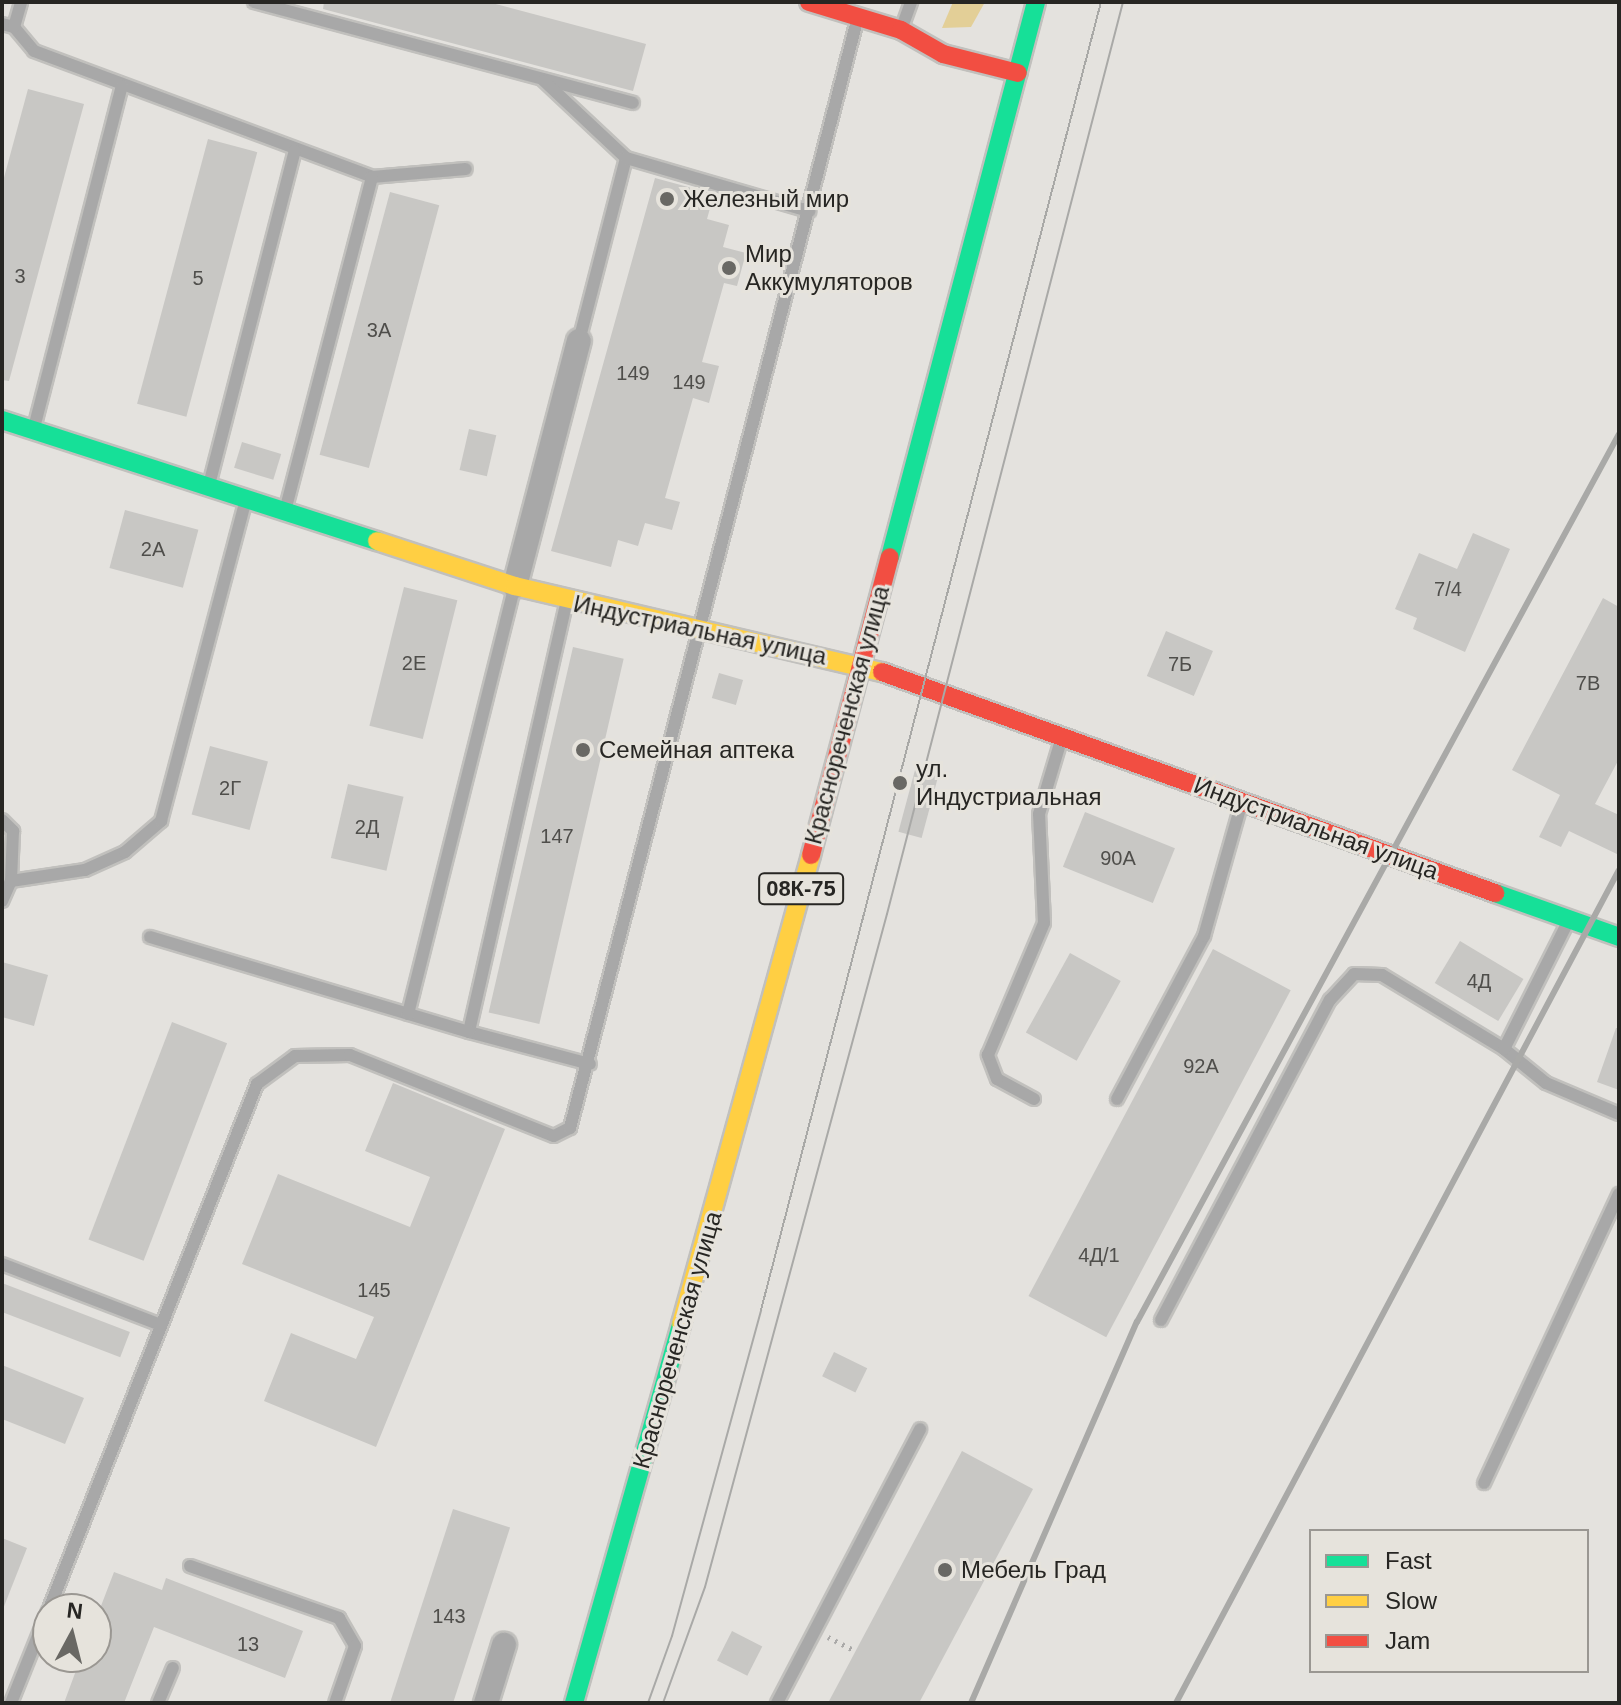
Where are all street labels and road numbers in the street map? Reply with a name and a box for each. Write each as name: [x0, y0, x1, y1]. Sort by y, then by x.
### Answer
street label: Краснореченская улица: [799, 583, 895, 847]
street label: Индустриальная улица: [571, 589, 829, 671]
street label: Индустриальная улица: [1190, 770, 1442, 886]
road number: 08К-75: [757, 871, 845, 907]
street label: Краснореченская улица: [626, 1208, 728, 1472]

